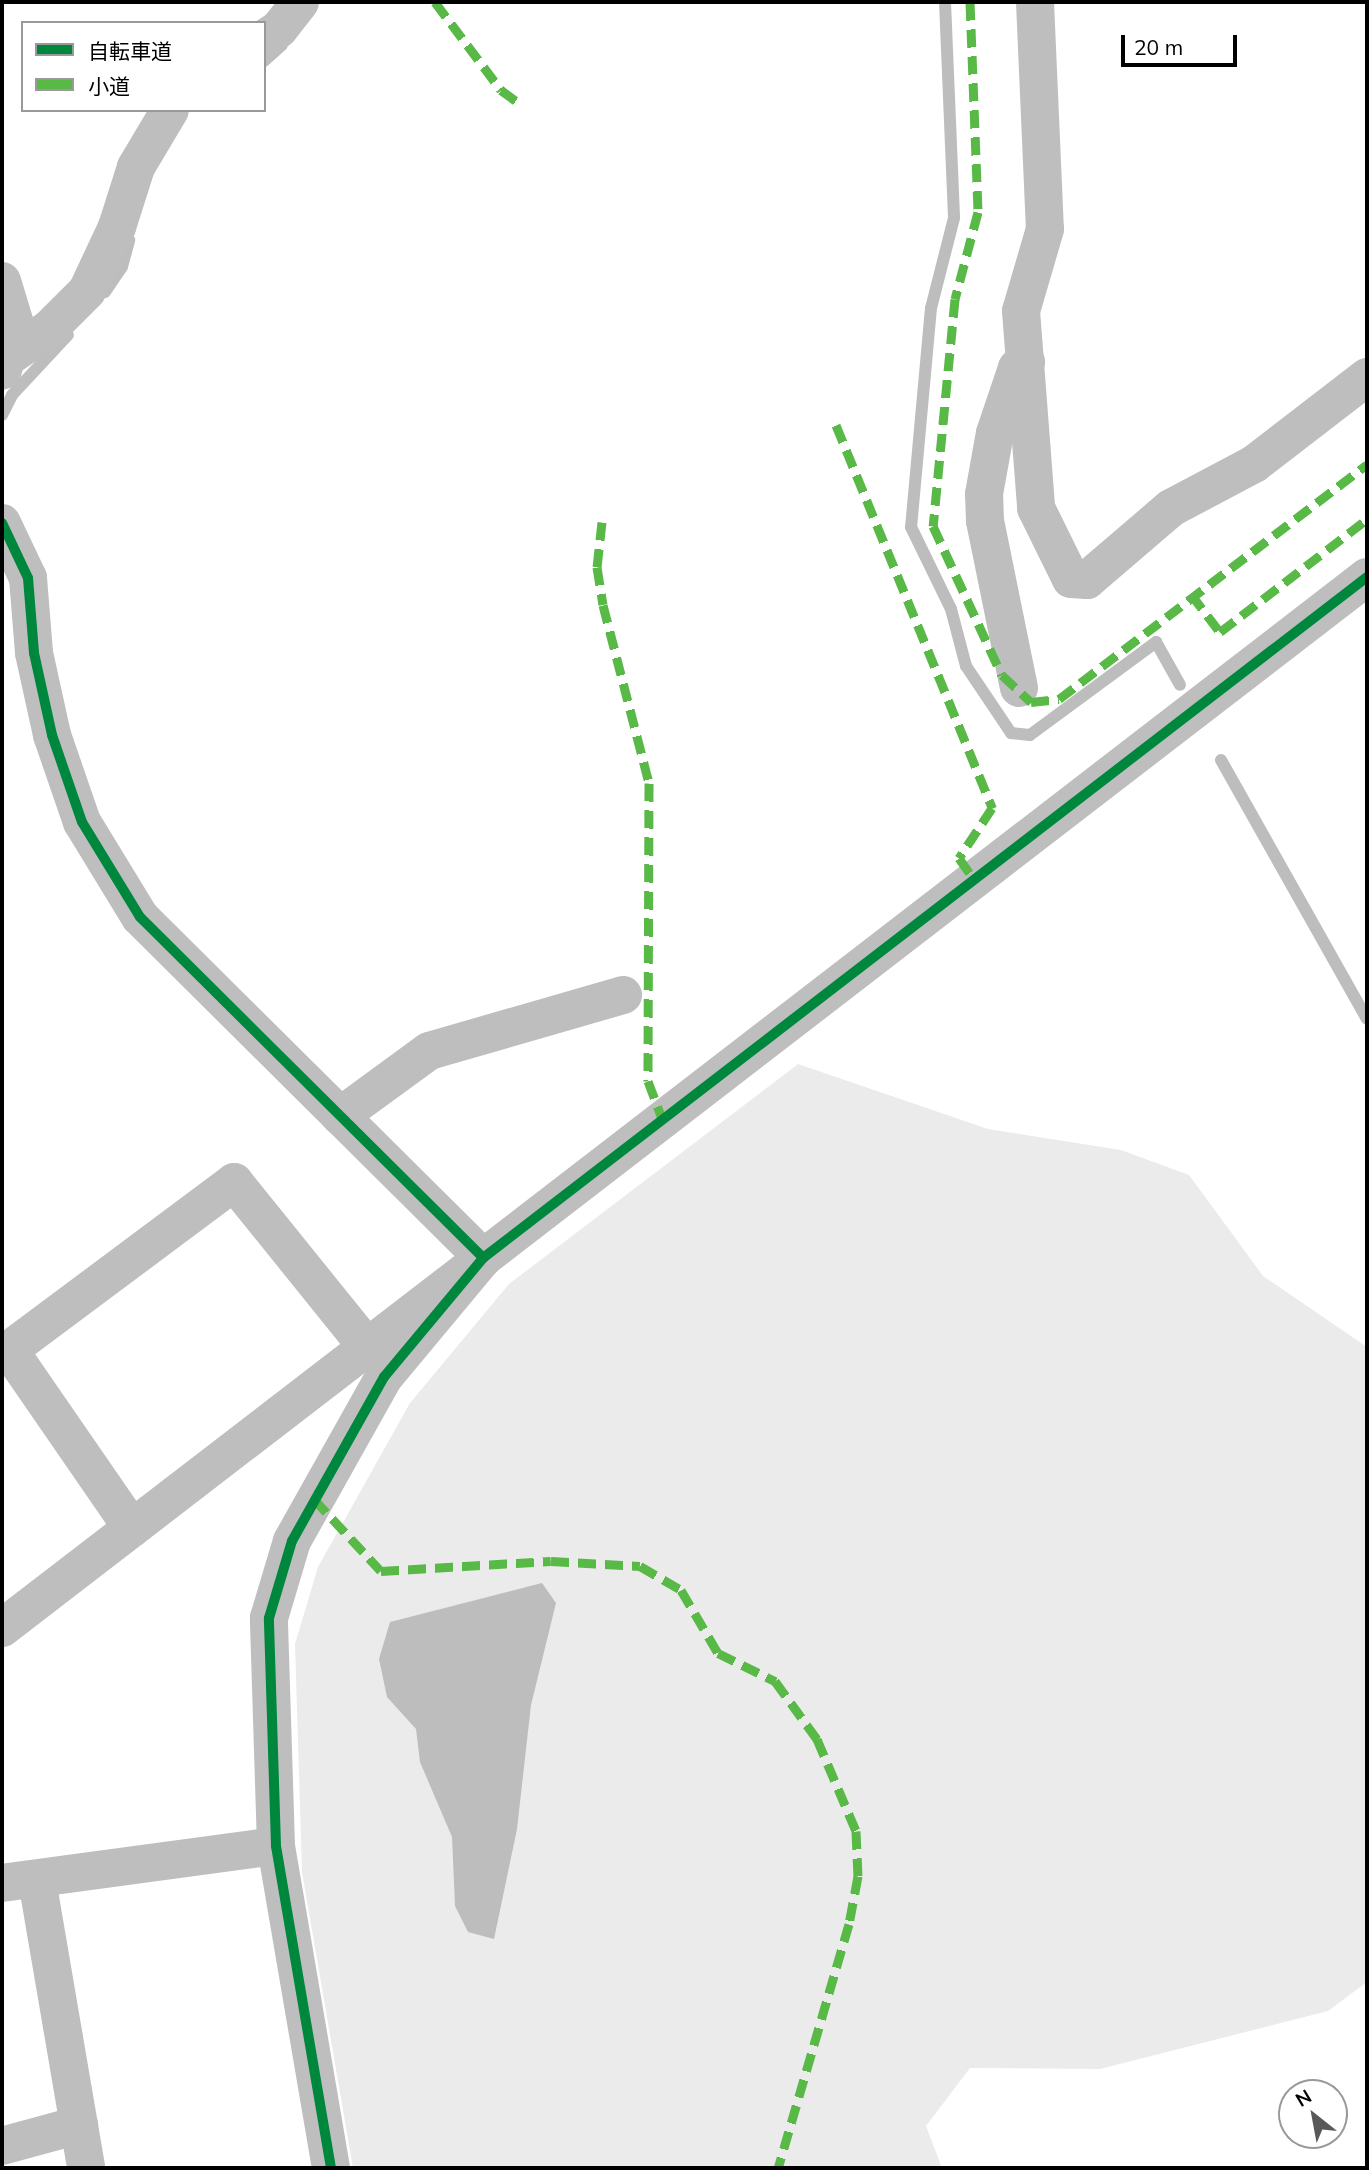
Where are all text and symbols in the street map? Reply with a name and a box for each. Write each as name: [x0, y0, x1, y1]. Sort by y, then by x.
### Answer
legend: [21, 21, 266, 112]
scale bar: [1124, 21, 1240, 65]
text: 20 m: [1134, 34, 1183, 60]
text: 自転車道: [88, 38, 172, 64]
text: 小道: [88, 73, 130, 99]
north arrow: [1278, 2079, 1348, 2149]
text: N: [1291, 2084, 1316, 2112]

